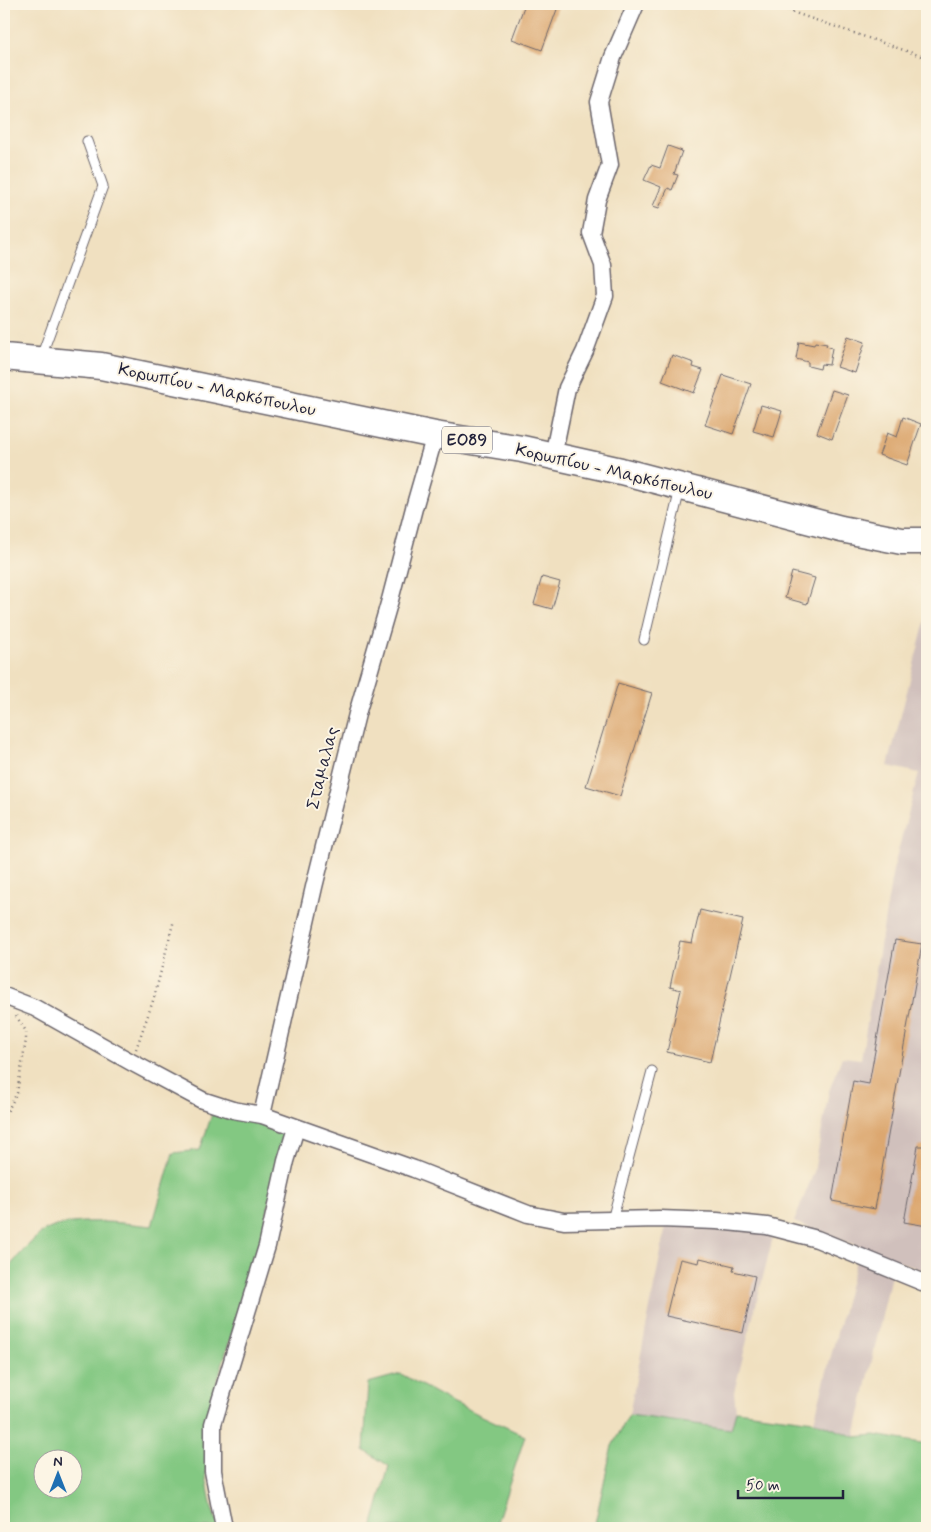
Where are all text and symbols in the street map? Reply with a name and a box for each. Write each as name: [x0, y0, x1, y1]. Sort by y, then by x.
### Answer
street label: Κορωπίου - Μαρκόπουλου: [116, 357, 318, 423]
road number: ΕΟ89: [442, 426, 492, 454]
street label: Κορωπίου - Μαρκόπουλου: [513, 438, 715, 506]
street label: Σταμαλας: [301, 724, 345, 812]
north arrow: [32, 1450, 82, 1500]
text: N: [53, 1453, 63, 1471]
scale bar: [738, 1467, 844, 1499]
text: 50 m: [746, 1476, 780, 1496]

